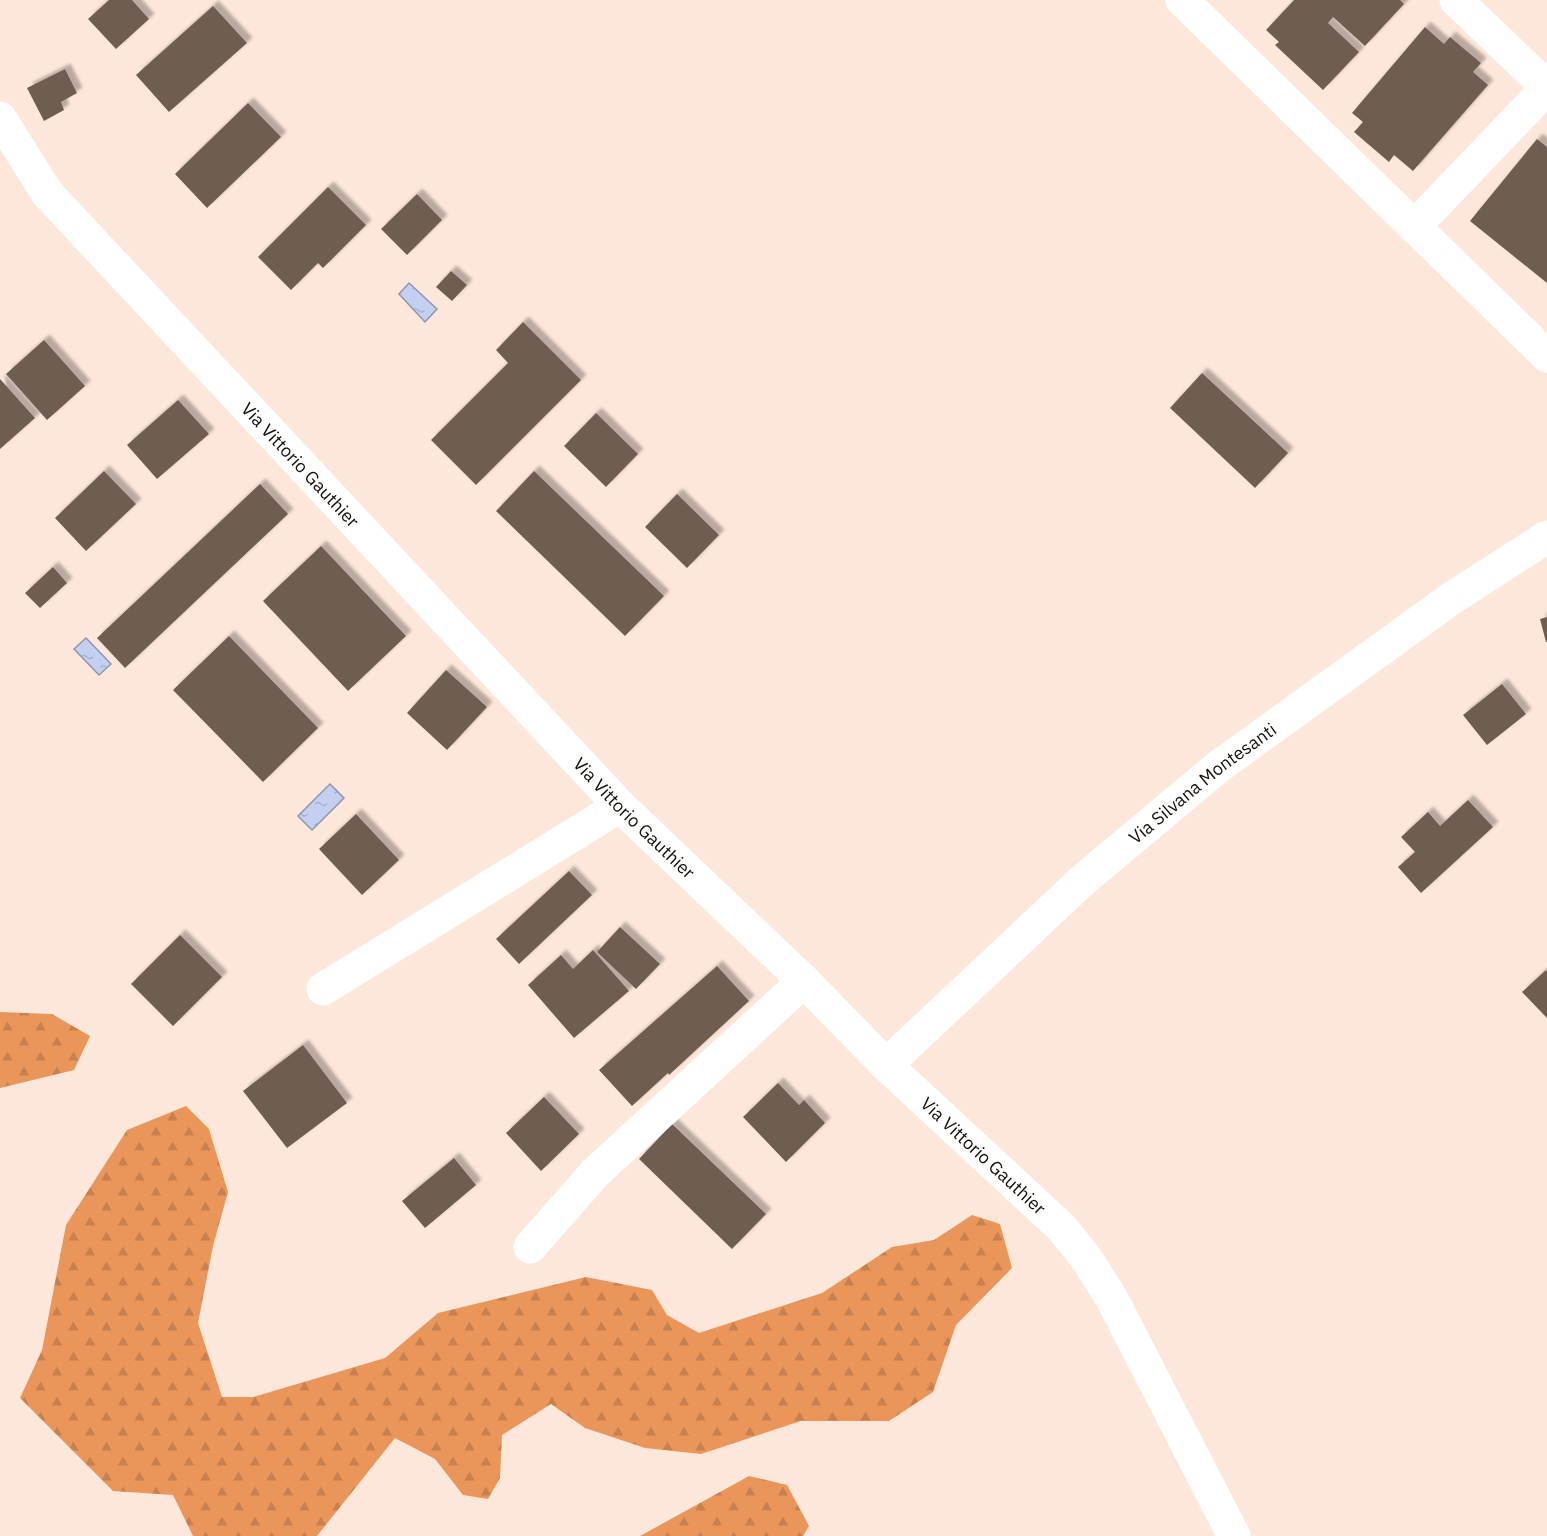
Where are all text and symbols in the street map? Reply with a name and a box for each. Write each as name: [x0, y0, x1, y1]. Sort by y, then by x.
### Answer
street label: Via Vittorio Gauthier: [237, 397, 365, 532]
street label: Via Silvana Montesanti: [1124, 717, 1280, 849]
street label: Via Vittorio Gauthier: [569, 752, 700, 883]
street label: Via Vittorio Gauthier: [916, 1092, 1051, 1219]

